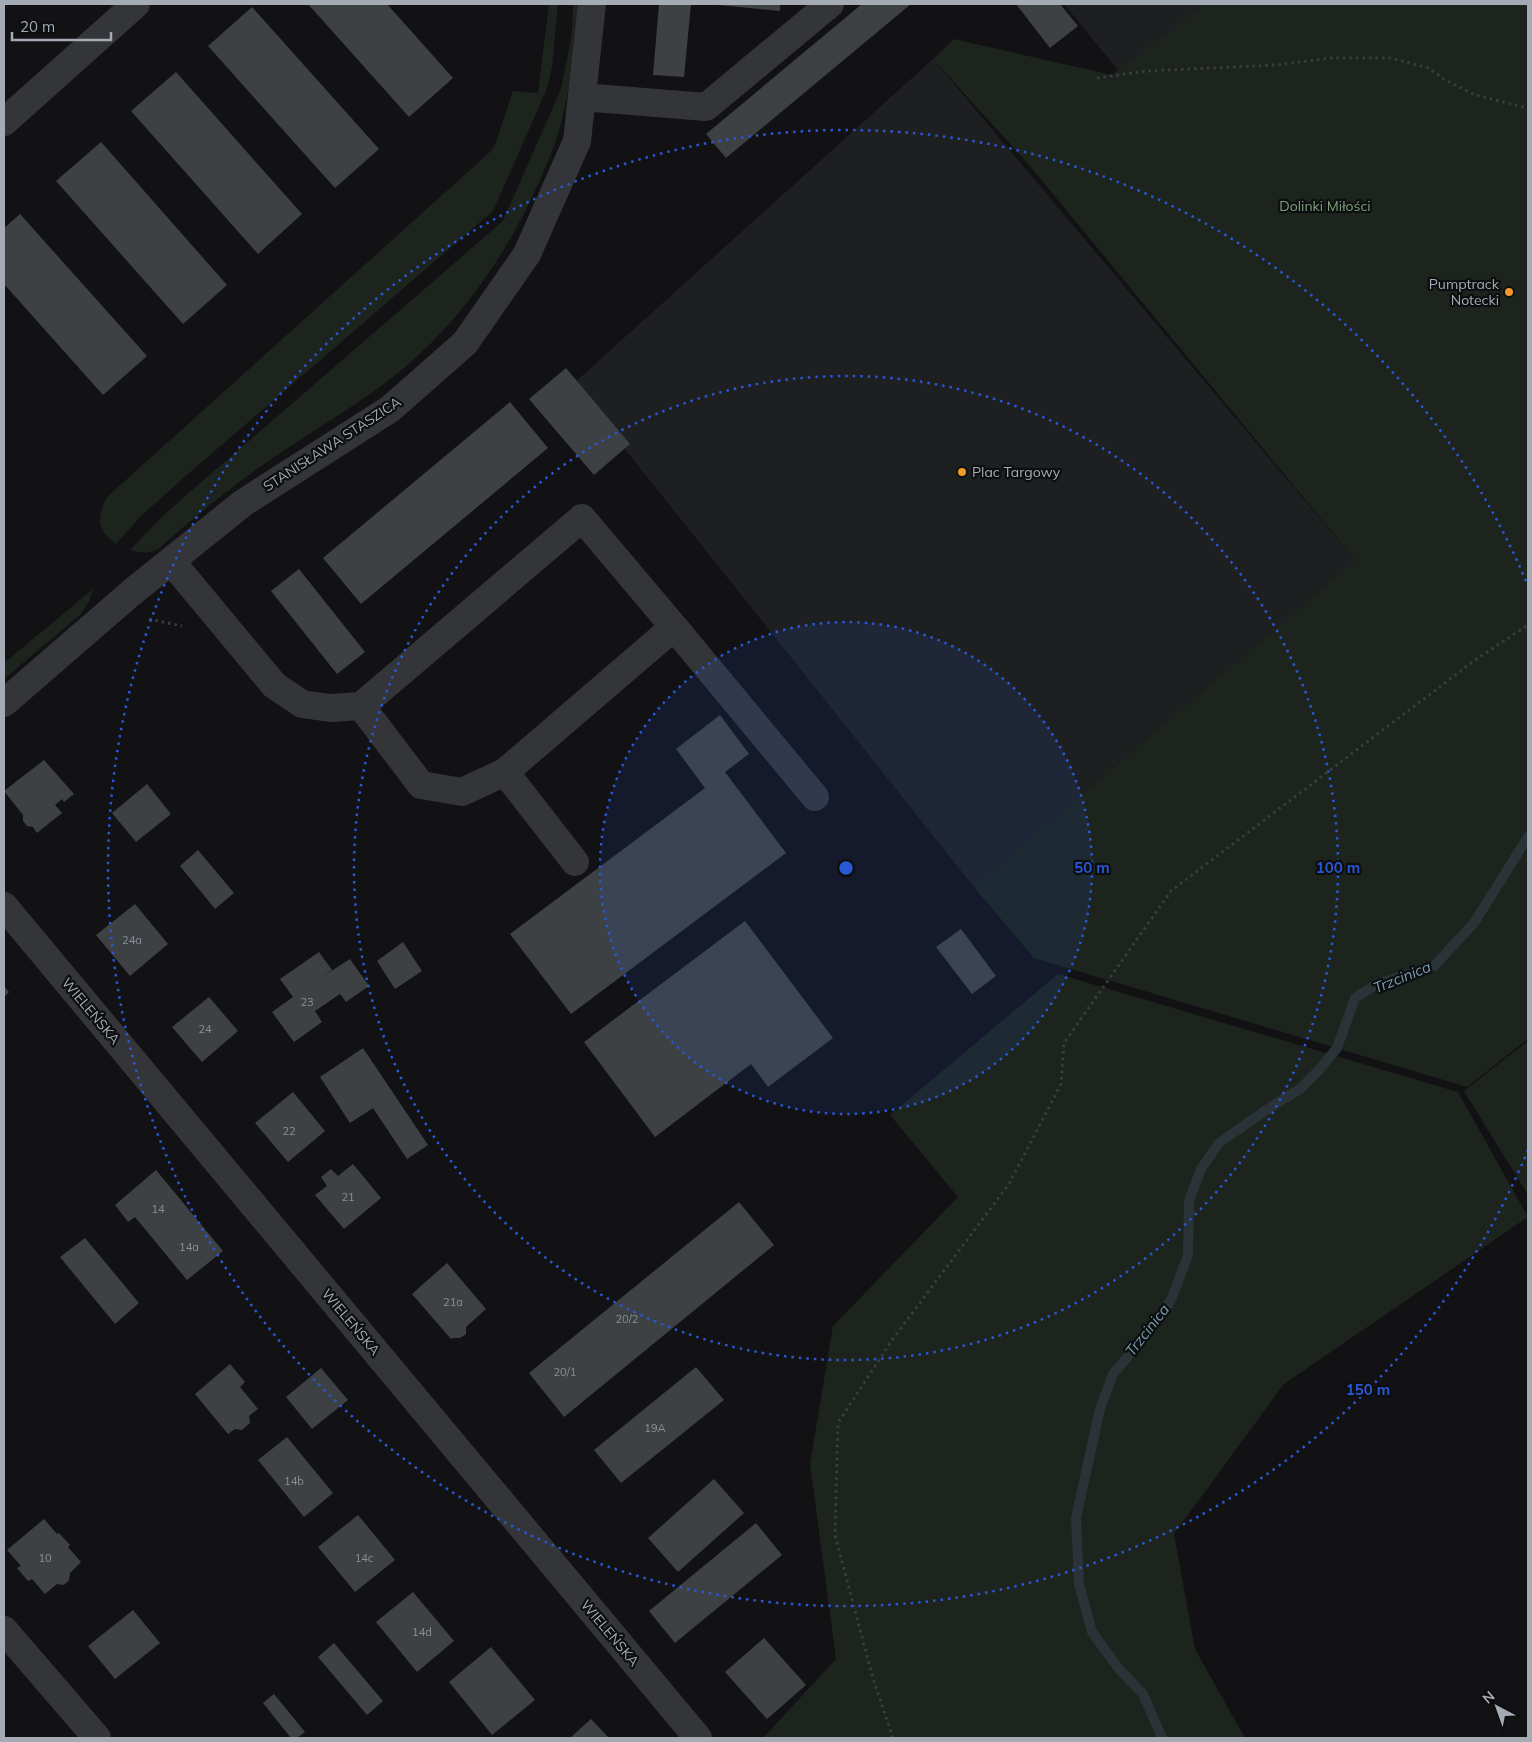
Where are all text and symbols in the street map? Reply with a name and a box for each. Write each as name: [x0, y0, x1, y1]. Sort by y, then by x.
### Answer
scale bar: [12, 10, 111, 42]
text: 20 m: [20, 17, 55, 36]
park label: Dolinki Miłości: [1279, 197, 1371, 215]
place label: Pumptrack Notecki: [1429, 275, 1500, 309]
marker: Pumptrack Notecki: [1503, 286, 1515, 298]
street label: STANISŁAWA STASZICA: [260, 392, 405, 495]
place label: Plac Targowy: [972, 463, 1061, 481]
marker: Plac Targowy: [956, 466, 968, 478]
text: 50 m: [1074, 858, 1110, 877]
text: 100 m: [1316, 858, 1360, 877]
centre of rings: [837, 859, 855, 877]
house number: 24a: [122, 933, 142, 947]
water label: Trzcinica: [1370, 957, 1434, 997]
street label: WIELEŃSKA: [58, 974, 124, 1048]
house number: 23: [300, 995, 314, 1009]
house number: 24: [198, 1022, 212, 1036]
house number: 22: [282, 1124, 296, 1138]
house number: 21: [341, 1190, 355, 1204]
house number: 14: [151, 1202, 165, 1216]
house number: 14a: [179, 1240, 199, 1254]
street label: WIELEŃSKA: [318, 1285, 384, 1359]
house number: 21a: [443, 1295, 463, 1309]
water label: Trzcinica: [1121, 1300, 1173, 1360]
house number: 20/2: [616, 1312, 639, 1326]
house number: 20/1: [554, 1365, 576, 1379]
text: 150 m: [1346, 1380, 1390, 1399]
house number: 19A: [644, 1421, 666, 1435]
house number: 14b: [284, 1474, 304, 1488]
house number: 10: [38, 1551, 52, 1565]
house number: 14c: [355, 1551, 374, 1565]
street label: WIELEŃSKA: [577, 1596, 643, 1670]
house number: 14d: [412, 1625, 432, 1639]
north arrow: [1472, 1682, 1522, 1732]
text: N: [1479, 1687, 1498, 1707]

